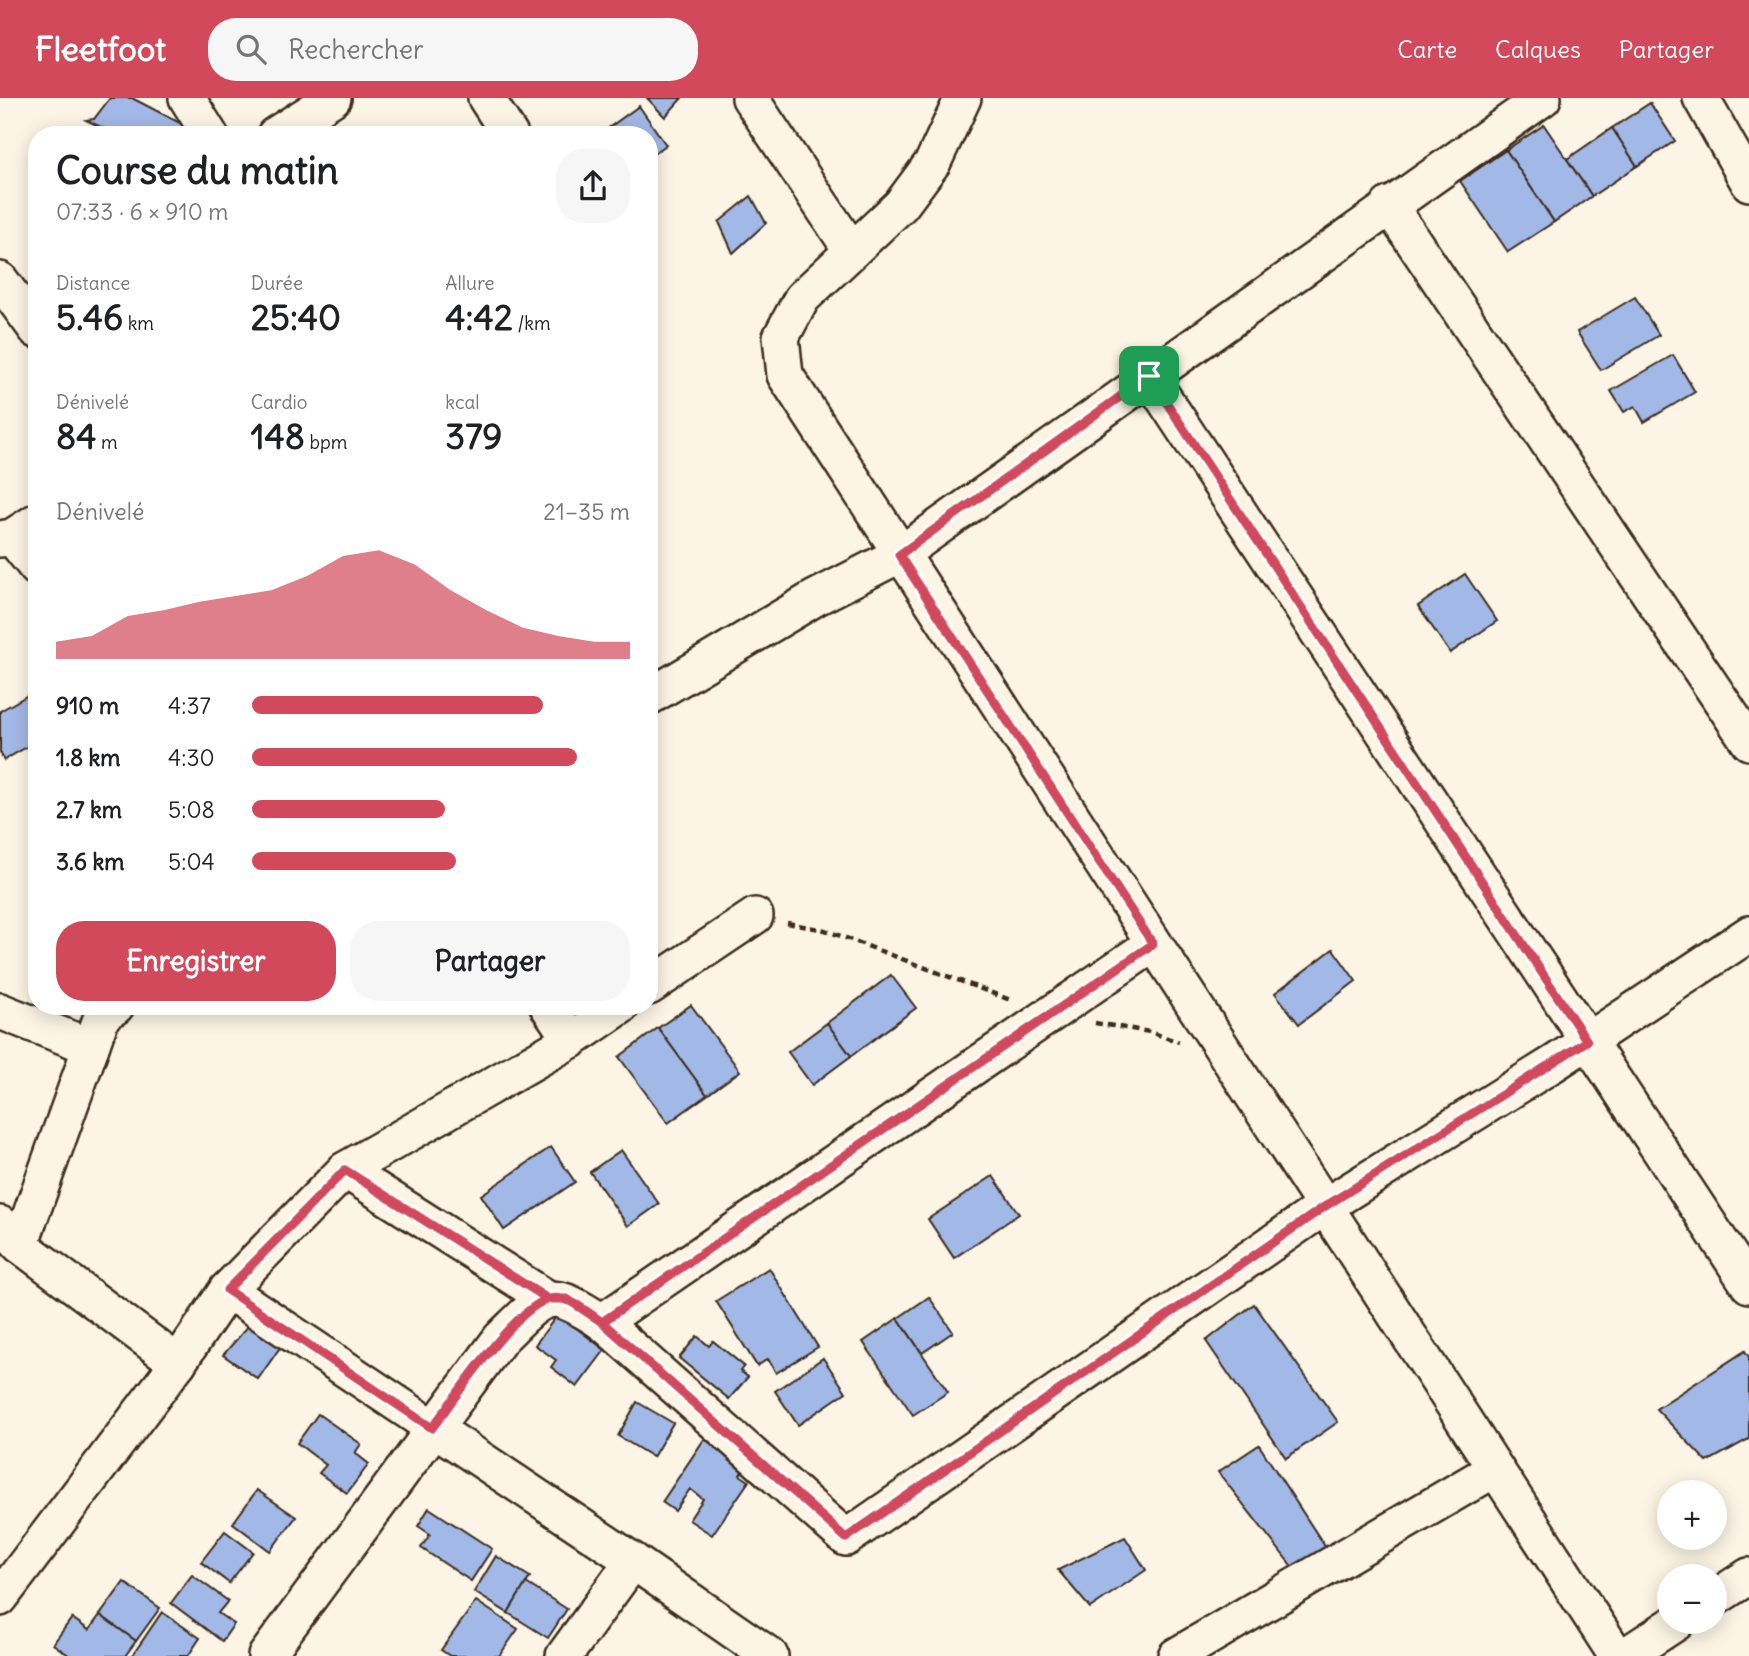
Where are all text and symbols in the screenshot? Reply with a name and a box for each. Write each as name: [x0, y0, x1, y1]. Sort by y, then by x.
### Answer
search box: [208, 18, 698, 81]
text: Fleetfoot: [35, 28, 166, 70]
icon: search: [232, 30, 270, 68]
text: Rechercher: [288, 33, 424, 66]
text: Carte: [1397, 34, 1457, 64]
text: Calques: [1495, 34, 1581, 64]
text: Partager: [1619, 34, 1714, 64]
text: Course du matin: [56, 147, 338, 194]
button: share: [556, 149, 630, 223]
text: 07:33 · 6 × 910 m: [56, 197, 228, 226]
text: Distance: [56, 271, 130, 295]
text: Durée: [251, 271, 303, 295]
text: Allure: [445, 271, 495, 295]
text: 5.46: [56, 295, 123, 339]
text: 25:40: [251, 295, 341, 339]
text: 4:42: [445, 295, 513, 339]
text: km: [123, 311, 154, 335]
text: /km: [513, 311, 551, 335]
pin: [1119, 346, 1179, 406]
icon: arrive: [1130, 357, 1168, 395]
text: Dénivelé: [56, 390, 129, 414]
text: Cardio: [251, 390, 308, 414]
text: kcal: [445, 390, 480, 414]
text: 84: [56, 414, 96, 458]
text: 148: [251, 414, 305, 458]
text: 379: [445, 414, 502, 458]
text: m: [96, 430, 118, 454]
text: bpm: [305, 430, 347, 454]
text: Dénivelé: [56, 497, 144, 526]
text: 21–35 m: [543, 497, 630, 526]
text: 910 m: [56, 691, 119, 720]
text: 4:37: [168, 691, 211, 720]
text: 1.8 km: [56, 743, 121, 772]
text: 4:30: [168, 743, 215, 772]
text: 2.7 km: [56, 795, 122, 824]
text: 5:08: [168, 795, 215, 824]
text: 3.6 km: [56, 847, 124, 876]
text: 5:04: [168, 847, 215, 876]
button: Enregistrer: [56, 921, 336, 1001]
button: Partager: [350, 921, 630, 1001]
map controls: [1657, 1480, 1727, 1634]
button: +: [1657, 1480, 1727, 1550]
button: −: [1657, 1564, 1727, 1634]

